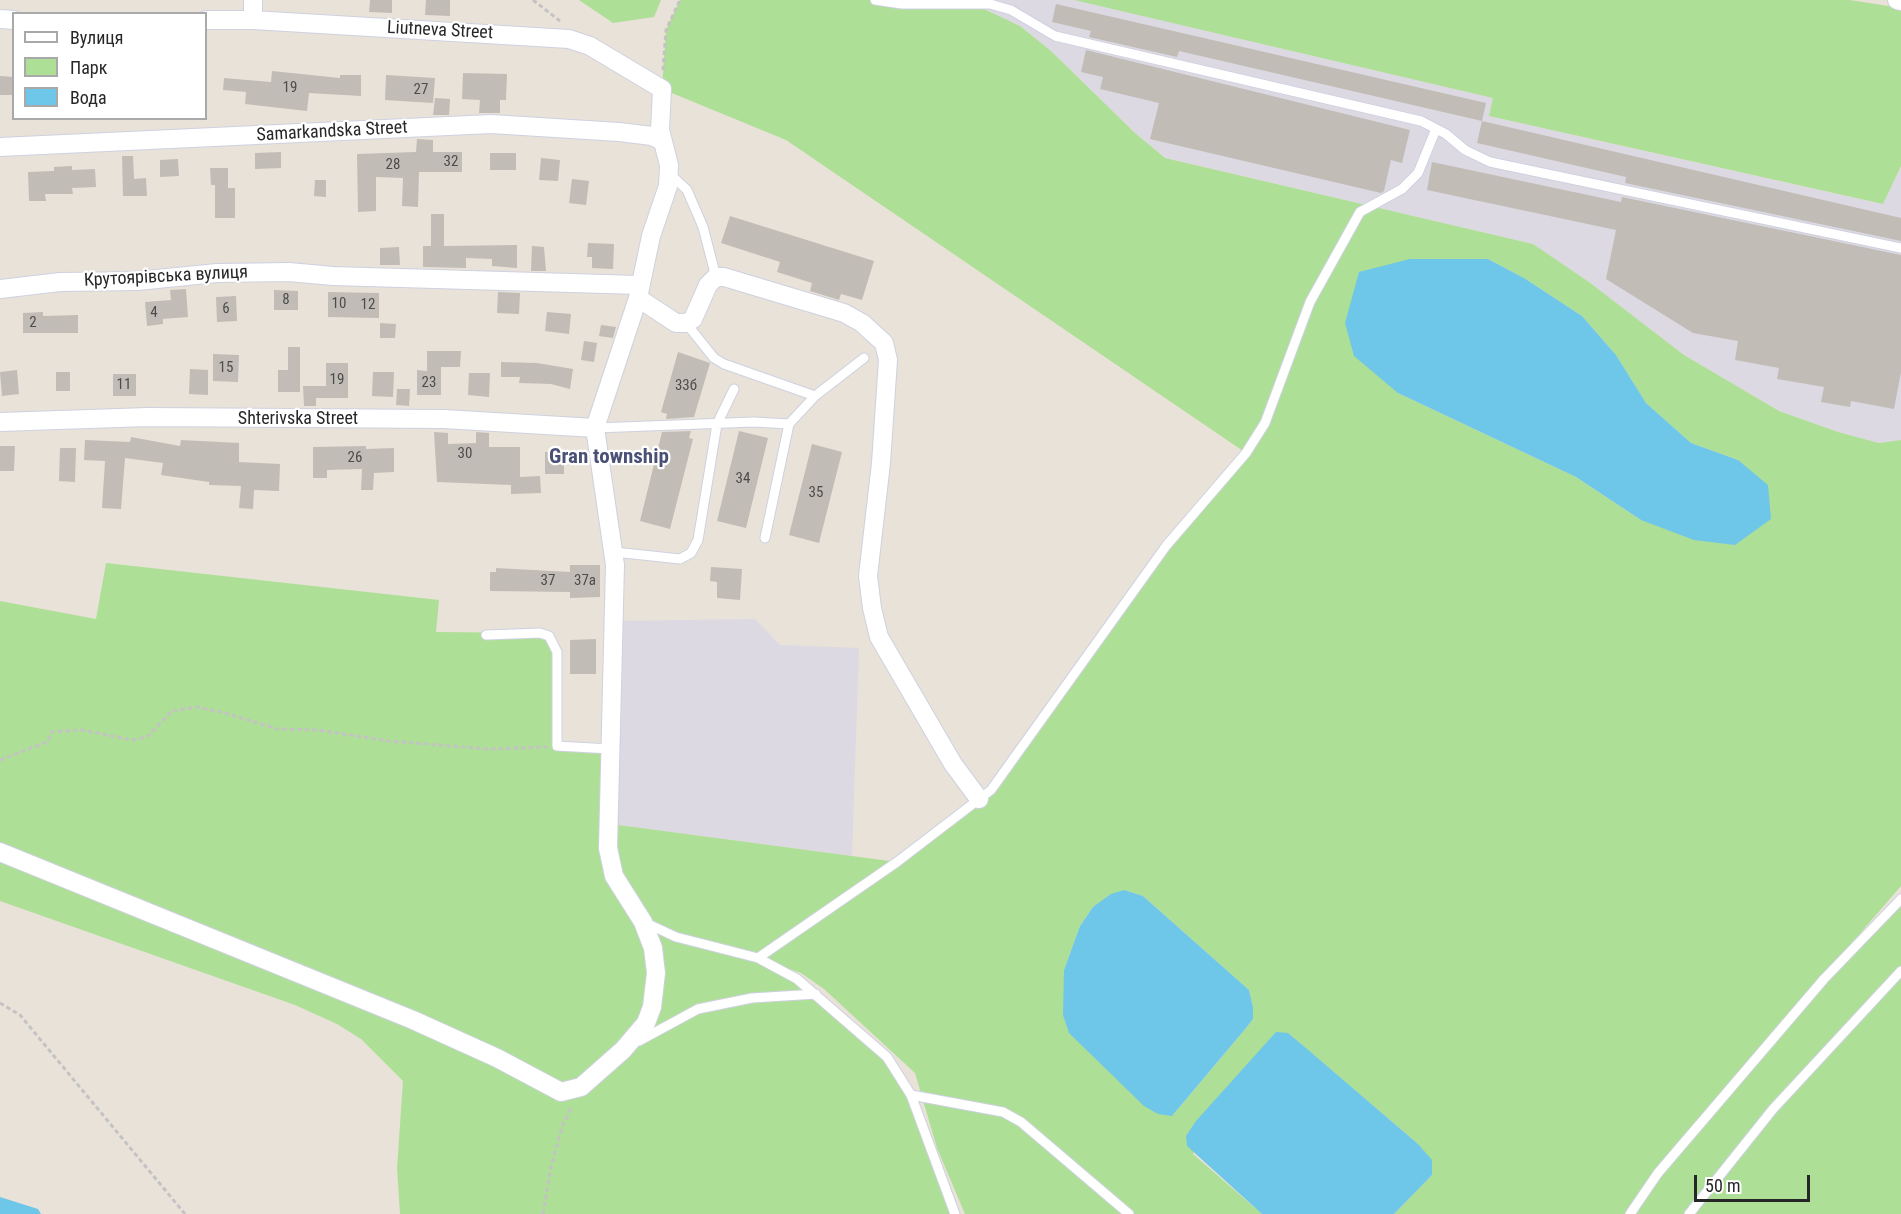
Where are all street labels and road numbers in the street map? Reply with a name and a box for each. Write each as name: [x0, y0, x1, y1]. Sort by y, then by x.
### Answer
street label: Liutneva Street: [386, 17, 494, 45]
street label: Samarkandska Street: [256, 117, 408, 147]
street label: Крутоярівська вулиця: [83, 262, 249, 292]
street label: Shterivska Street: [238, 408, 358, 430]

